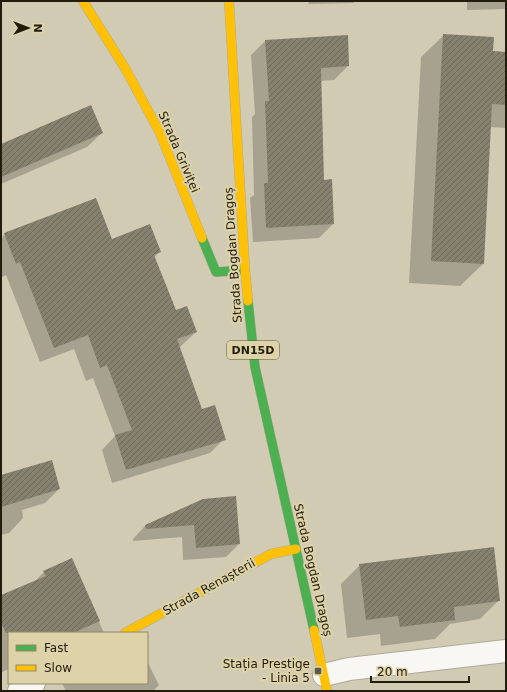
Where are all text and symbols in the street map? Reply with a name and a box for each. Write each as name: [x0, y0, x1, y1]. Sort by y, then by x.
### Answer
north arrow: [8, 8, 48, 48]
text: N: [31, 23, 44, 33]
street label: Strada Griviței: [156, 109, 202, 195]
street label: Strada Bogdan Dragoș: [221, 187, 245, 323]
road number: DN15D: [227, 341, 279, 359]
street label: Strada Bogdan Dragoș: [291, 502, 335, 638]
street label: Strada Renașterii: [160, 556, 258, 618]
legend: [8, 632, 148, 684]
text: Fast: [44, 641, 68, 655]
place label: Stația Prestige - Linia 5: [223, 657, 310, 685]
scale bar: [371, 658, 469, 684]
text: Slow: [44, 661, 72, 675]
text: 20 m: [377, 665, 408, 679]
marker: Stația Prestige - Linia 5: [313, 666, 323, 676]

